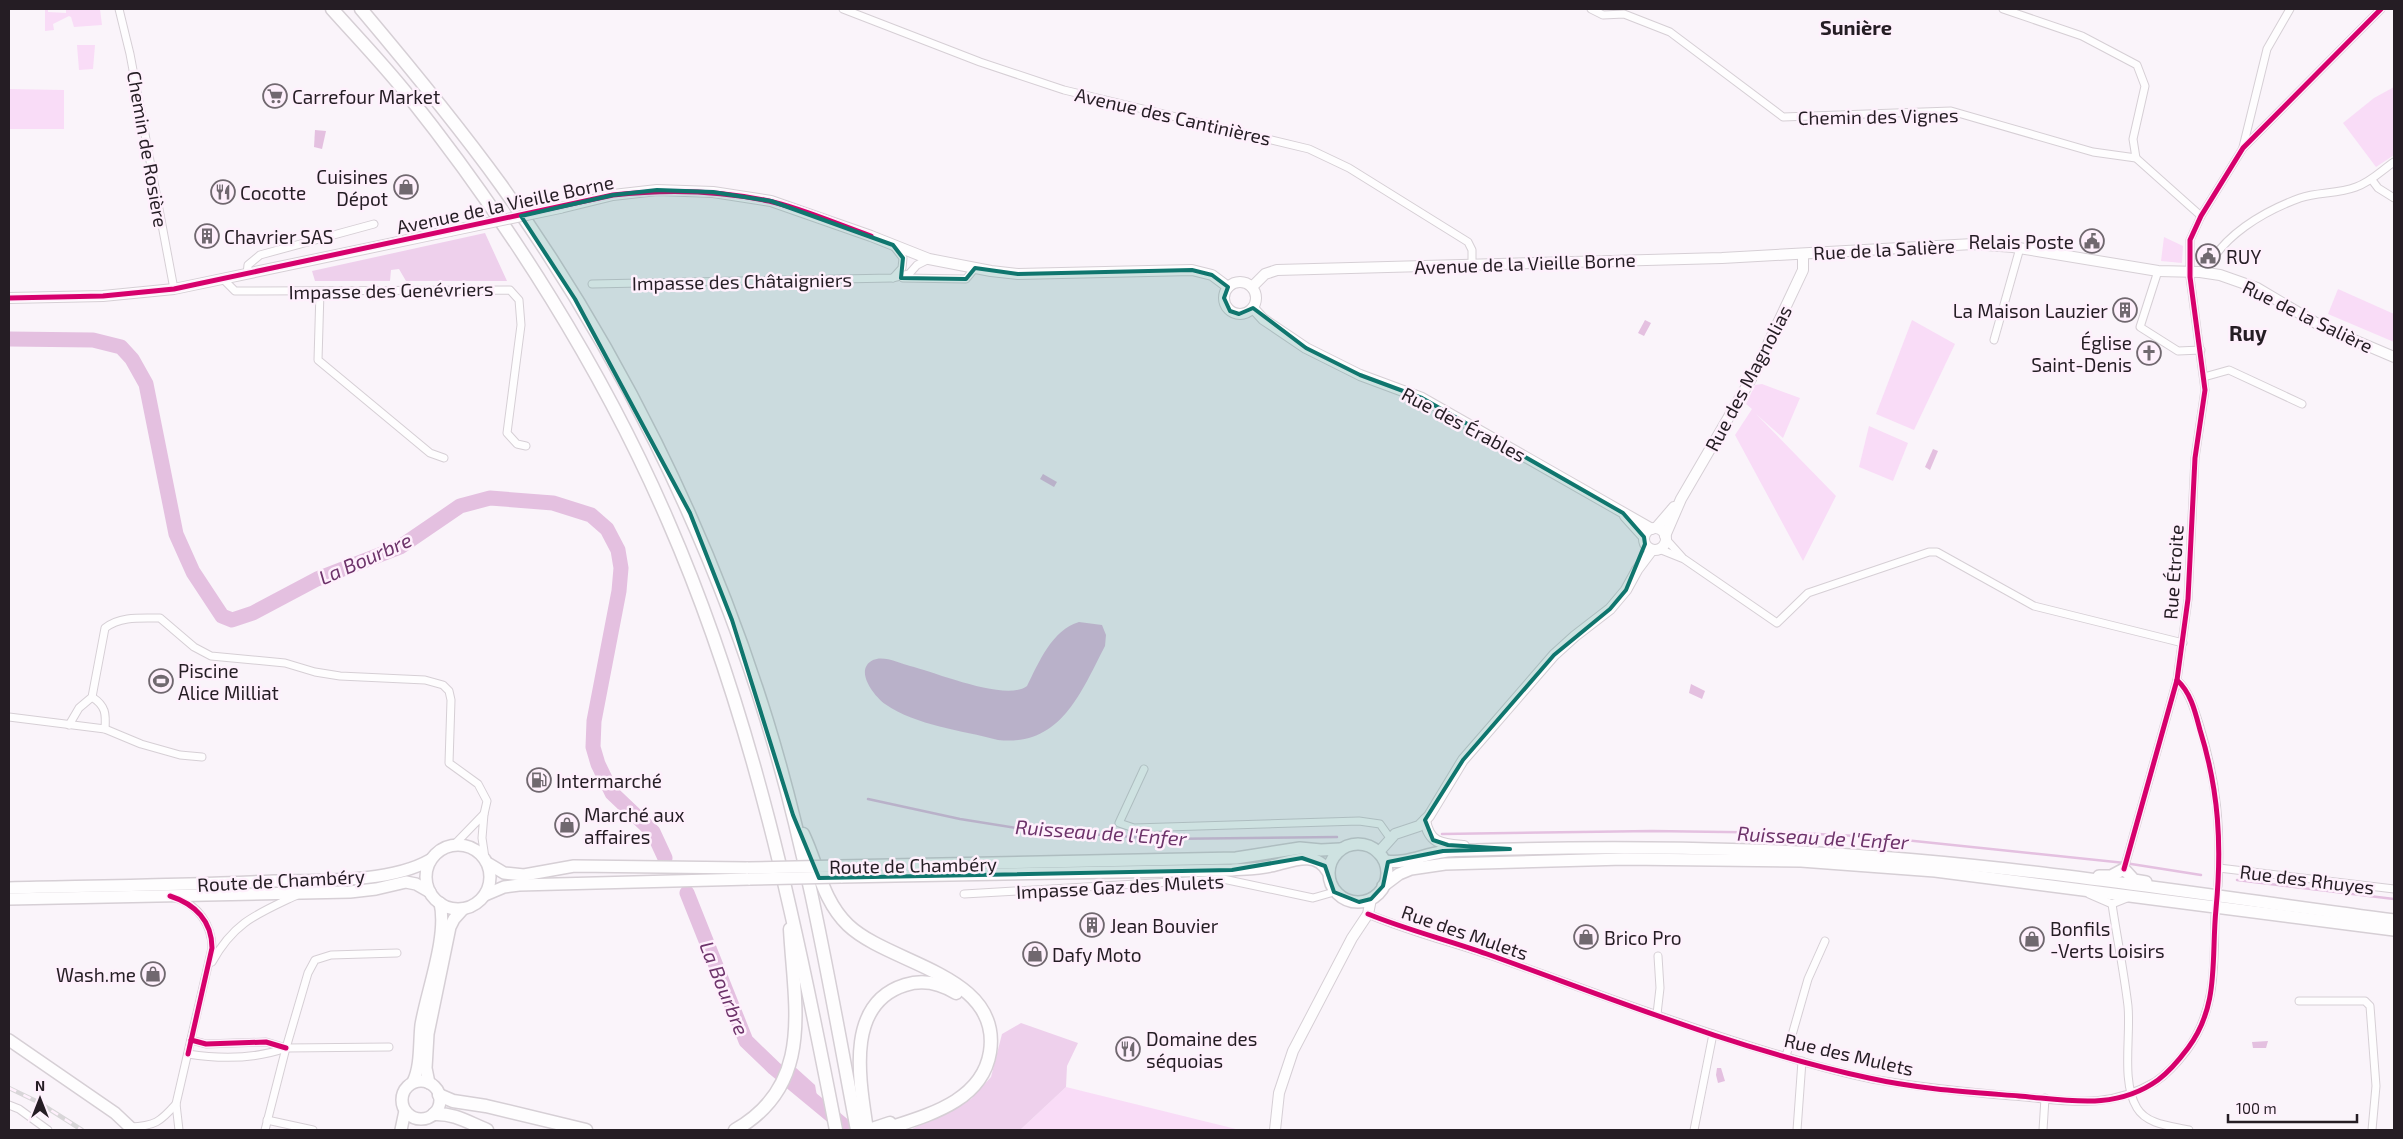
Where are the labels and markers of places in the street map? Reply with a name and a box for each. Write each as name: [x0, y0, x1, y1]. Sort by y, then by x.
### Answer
supermarket icon: Carrefour Market: [262, 83, 288, 109]
place label: Carrefour Market: [292, 85, 440, 108]
place label: Cuisines Dépot: [316, 165, 388, 210]
shop icon: Cuisines Dépot: [393, 174, 419, 200]
restaurant icon: Cocotte: [210, 179, 236, 205]
place label: Cocotte: [240, 181, 306, 204]
building icon: Chavrier SAS: [194, 223, 220, 249]
place label: Chavrier SAS: [224, 225, 334, 248]
public building icon: Relais Poste: [2079, 228, 2105, 254]
place label: Relais Poste: [1968, 230, 2074, 253]
public building icon: RUY: [2195, 243, 2221, 269]
place label: RUY: [2226, 245, 2261, 268]
building icon: La Maison Lauzier: [2112, 297, 2138, 323]
place label: La Maison Lauzier: [1953, 299, 2108, 322]
place label: Église Saint-Denis: [2031, 331, 2132, 376]
church icon: Église Saint-Denis: [2136, 340, 2162, 366]
place label: Piscine Alice Milliat: [178, 659, 279, 704]
sports icon: Piscine Alice Milliat: [148, 668, 174, 694]
fuel station icon: Intermarché: [526, 767, 552, 793]
place label: Intermarché: [556, 769, 662, 792]
place label: Marché aux affaires: [584, 803, 685, 848]
shop icon: Marché aux affaires: [554, 812, 580, 838]
building icon: Jean Bouvier: [1079, 912, 1105, 938]
place label: Jean Bouvier: [1110, 914, 1219, 937]
place label: Bonfils -Verts Loisirs: [2050, 917, 2165, 962]
shop icon: Brico Pro: [1573, 924, 1599, 950]
place label: Brico Pro: [1604, 926, 1682, 949]
shop icon: Bonfils -Verts Loisirs: [2019, 926, 2045, 952]
shop icon: Dafy Moto: [1022, 941, 1048, 967]
place label: Dafy Moto: [1052, 943, 1142, 966]
shop icon: Wash.me: [140, 961, 166, 987]
place label: Wash.me: [56, 963, 136, 986]
place label: Domaine des séquoias: [1146, 1027, 1257, 1072]
restaurant icon: Domaine des séquoias: [1115, 1036, 1141, 1062]

